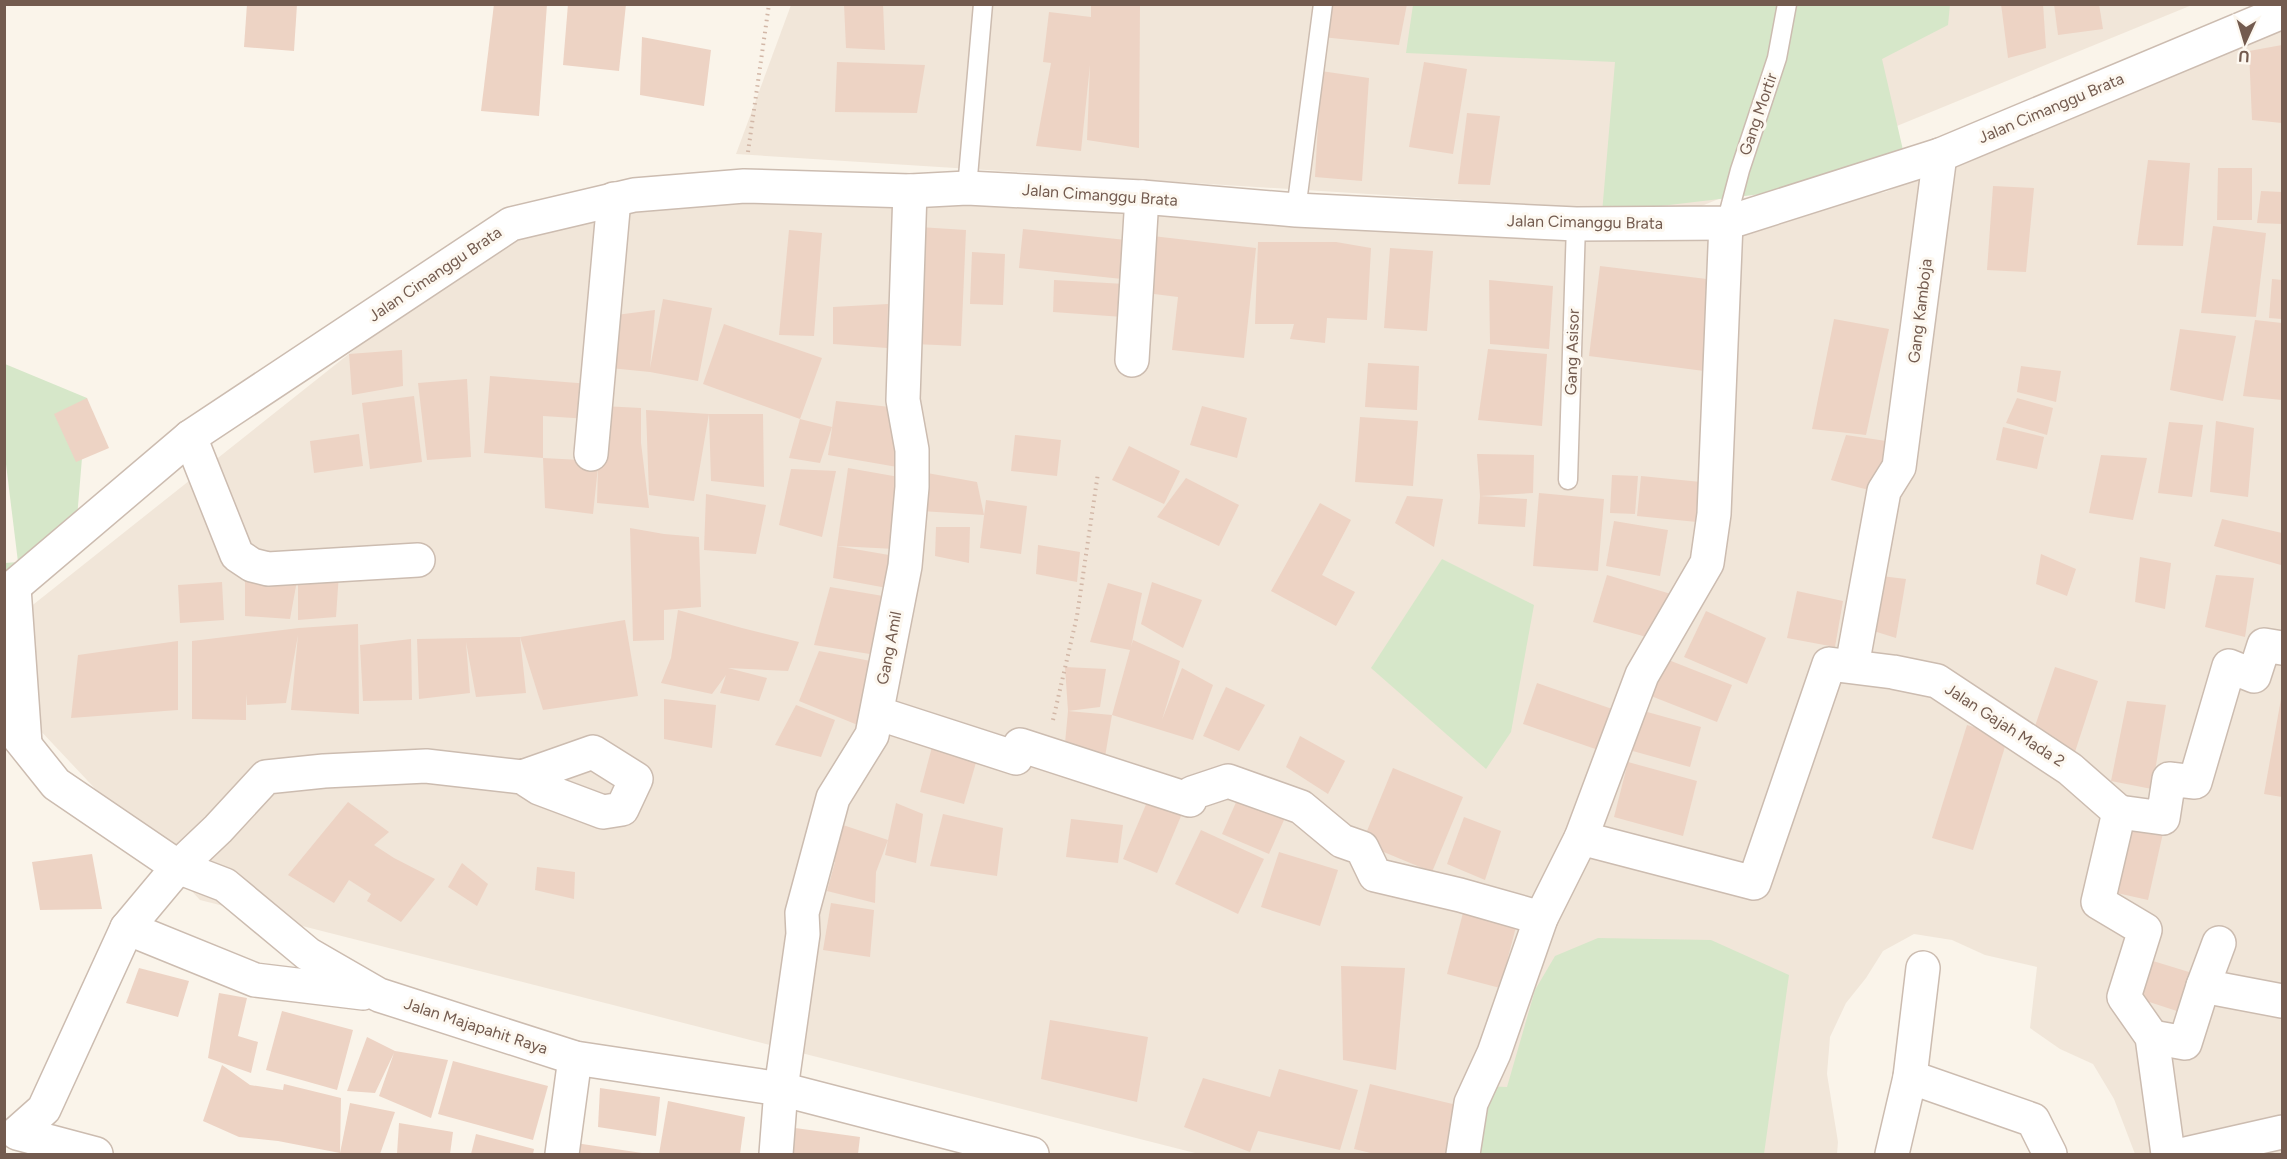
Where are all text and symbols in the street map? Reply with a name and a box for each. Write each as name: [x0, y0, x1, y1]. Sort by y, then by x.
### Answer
north arrow: [2215, 12, 2275, 72]
text: U: [2238, 47, 2250, 66]
street label: Jalan Cimanggu Brata: [1975, 69, 2127, 147]
street label: Gang Mortir: [1735, 70, 1781, 158]
street label: Jalan Cimanggu Brata: [1021, 180, 1179, 210]
street label: Jalan Cimanggu Brata: [1507, 211, 1663, 233]
street label: Jalan Cimanggu Brata: [365, 222, 505, 326]
street label: Gang Kamboja: [1904, 258, 1936, 364]
street label: Gang Asisor: [1561, 308, 1583, 396]
street label: Gang Amil: [873, 610, 905, 686]
street label: Jalan Gajah Mada 2: [1942, 679, 2068, 771]
street label: Jalan Majapahit Raya: [402, 994, 550, 1058]

